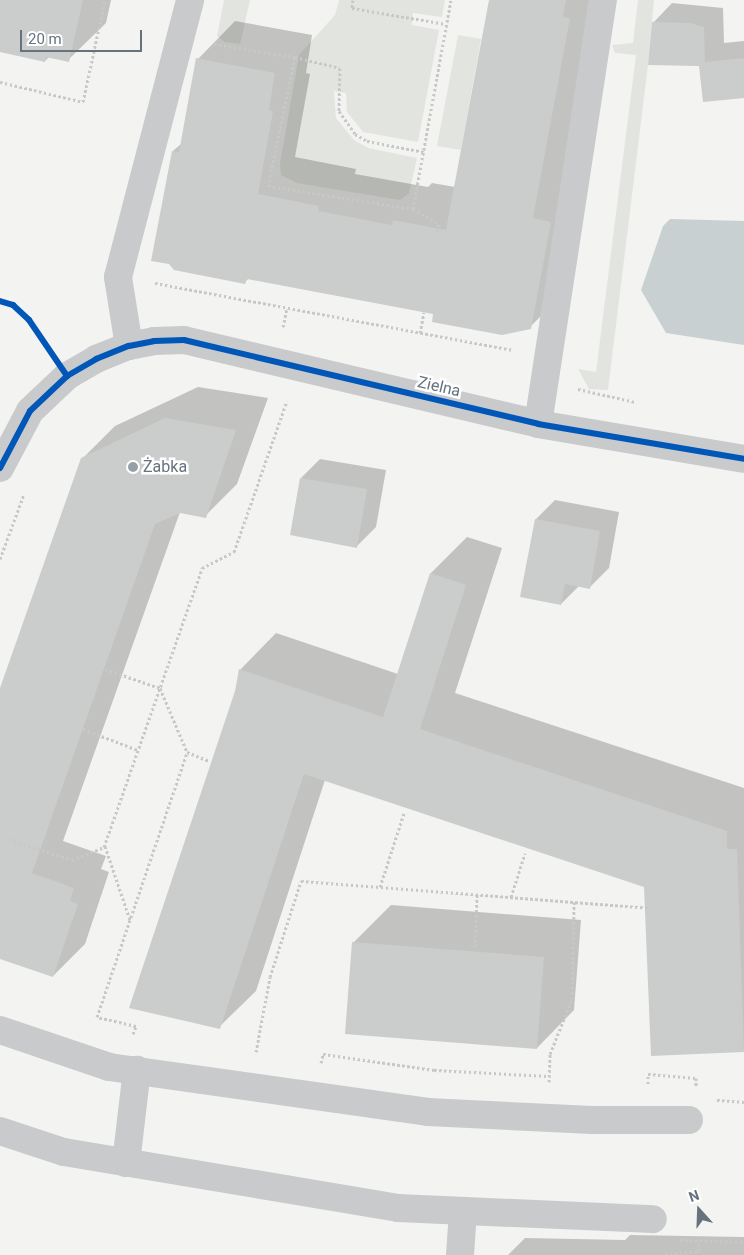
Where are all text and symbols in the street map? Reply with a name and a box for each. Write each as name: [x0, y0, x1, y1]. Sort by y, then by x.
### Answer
scale bar: [22, 20, 145, 52]
text: 20 m: [28, 30, 62, 48]
street label: Zielna: [416, 373, 462, 401]
place label: Żabka: [143, 457, 187, 477]
marker: Żabka: [127, 461, 139, 473]
north arrow: [674, 1185, 724, 1235]
text: N: [686, 1187, 701, 1205]

